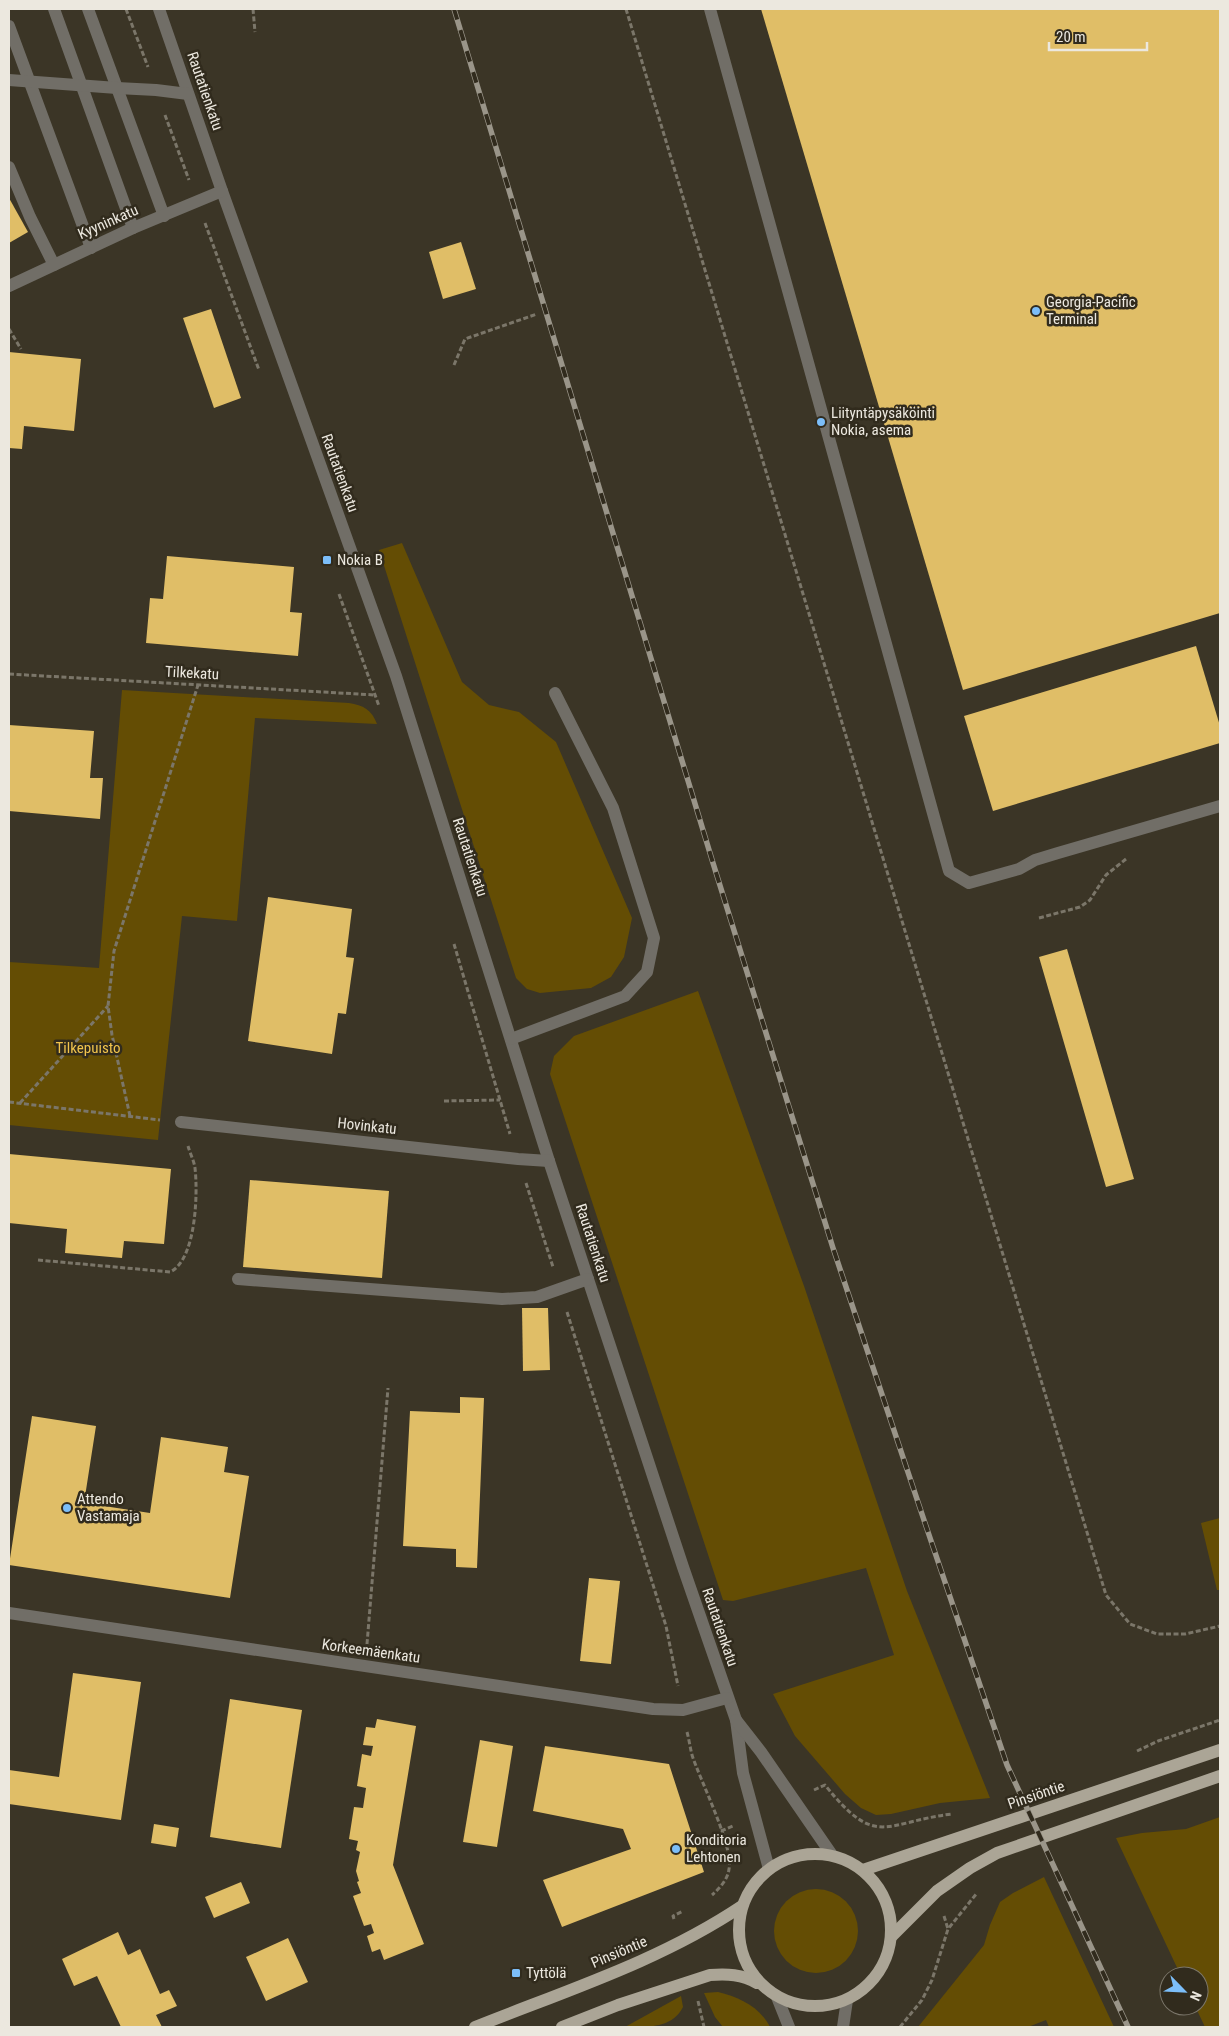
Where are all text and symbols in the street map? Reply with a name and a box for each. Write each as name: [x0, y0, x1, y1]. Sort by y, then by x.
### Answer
scale bar: [1049, 20, 1146, 52]
text: 20 m: [1056, 28, 1086, 46]
street label: Rautatienkatu: [183, 49, 227, 133]
street label: Kyyninkatu: [75, 201, 141, 243]
place label: Georgia-Pacific Terminal: [1046, 293, 1136, 328]
marker: Georgia-Pacific Terminal: [1030, 305, 1042, 317]
place label: Liityntäpysäköinti Nokia, asema: [831, 404, 935, 439]
marker: Liityntäpysäköinti Nokia, asema: [815, 416, 827, 428]
street label: Rautatienkatu: [318, 431, 362, 515]
place label: Nokia B: [337, 551, 383, 569]
marker: Nokia B: [321, 554, 333, 566]
street label: Tilkekatu: [165, 663, 219, 683]
street label: Rautatienkatu: [449, 815, 491, 899]
park label: Tilkepuisto: [55, 1039, 121, 1057]
street label: Hovinkatu: [336, 1114, 398, 1138]
street label: Rautatienkatu: [572, 1201, 614, 1285]
place label: Attendo Vastamaja: [77, 1490, 140, 1525]
marker: Attendo Vastamaja: [61, 1502, 73, 1514]
street label: Rautatienkatu: [698, 1585, 742, 1669]
street label: Korkeemäenkatu: [321, 1635, 421, 1667]
street label: Pinsiöntie: [1005, 1777, 1067, 1813]
place label: Konditoria Lehtonen: [686, 1831, 747, 1866]
marker: Konditoria Lehtonen: [670, 1843, 682, 1855]
street label: Pinsiöntie: [588, 1932, 650, 1972]
place label: Tyttölä: [526, 1964, 566, 1982]
north arrow: [1159, 1966, 1209, 2016]
marker: Tyttölä: [510, 1967, 522, 1979]
text: N: [1187, 1989, 1205, 2003]

